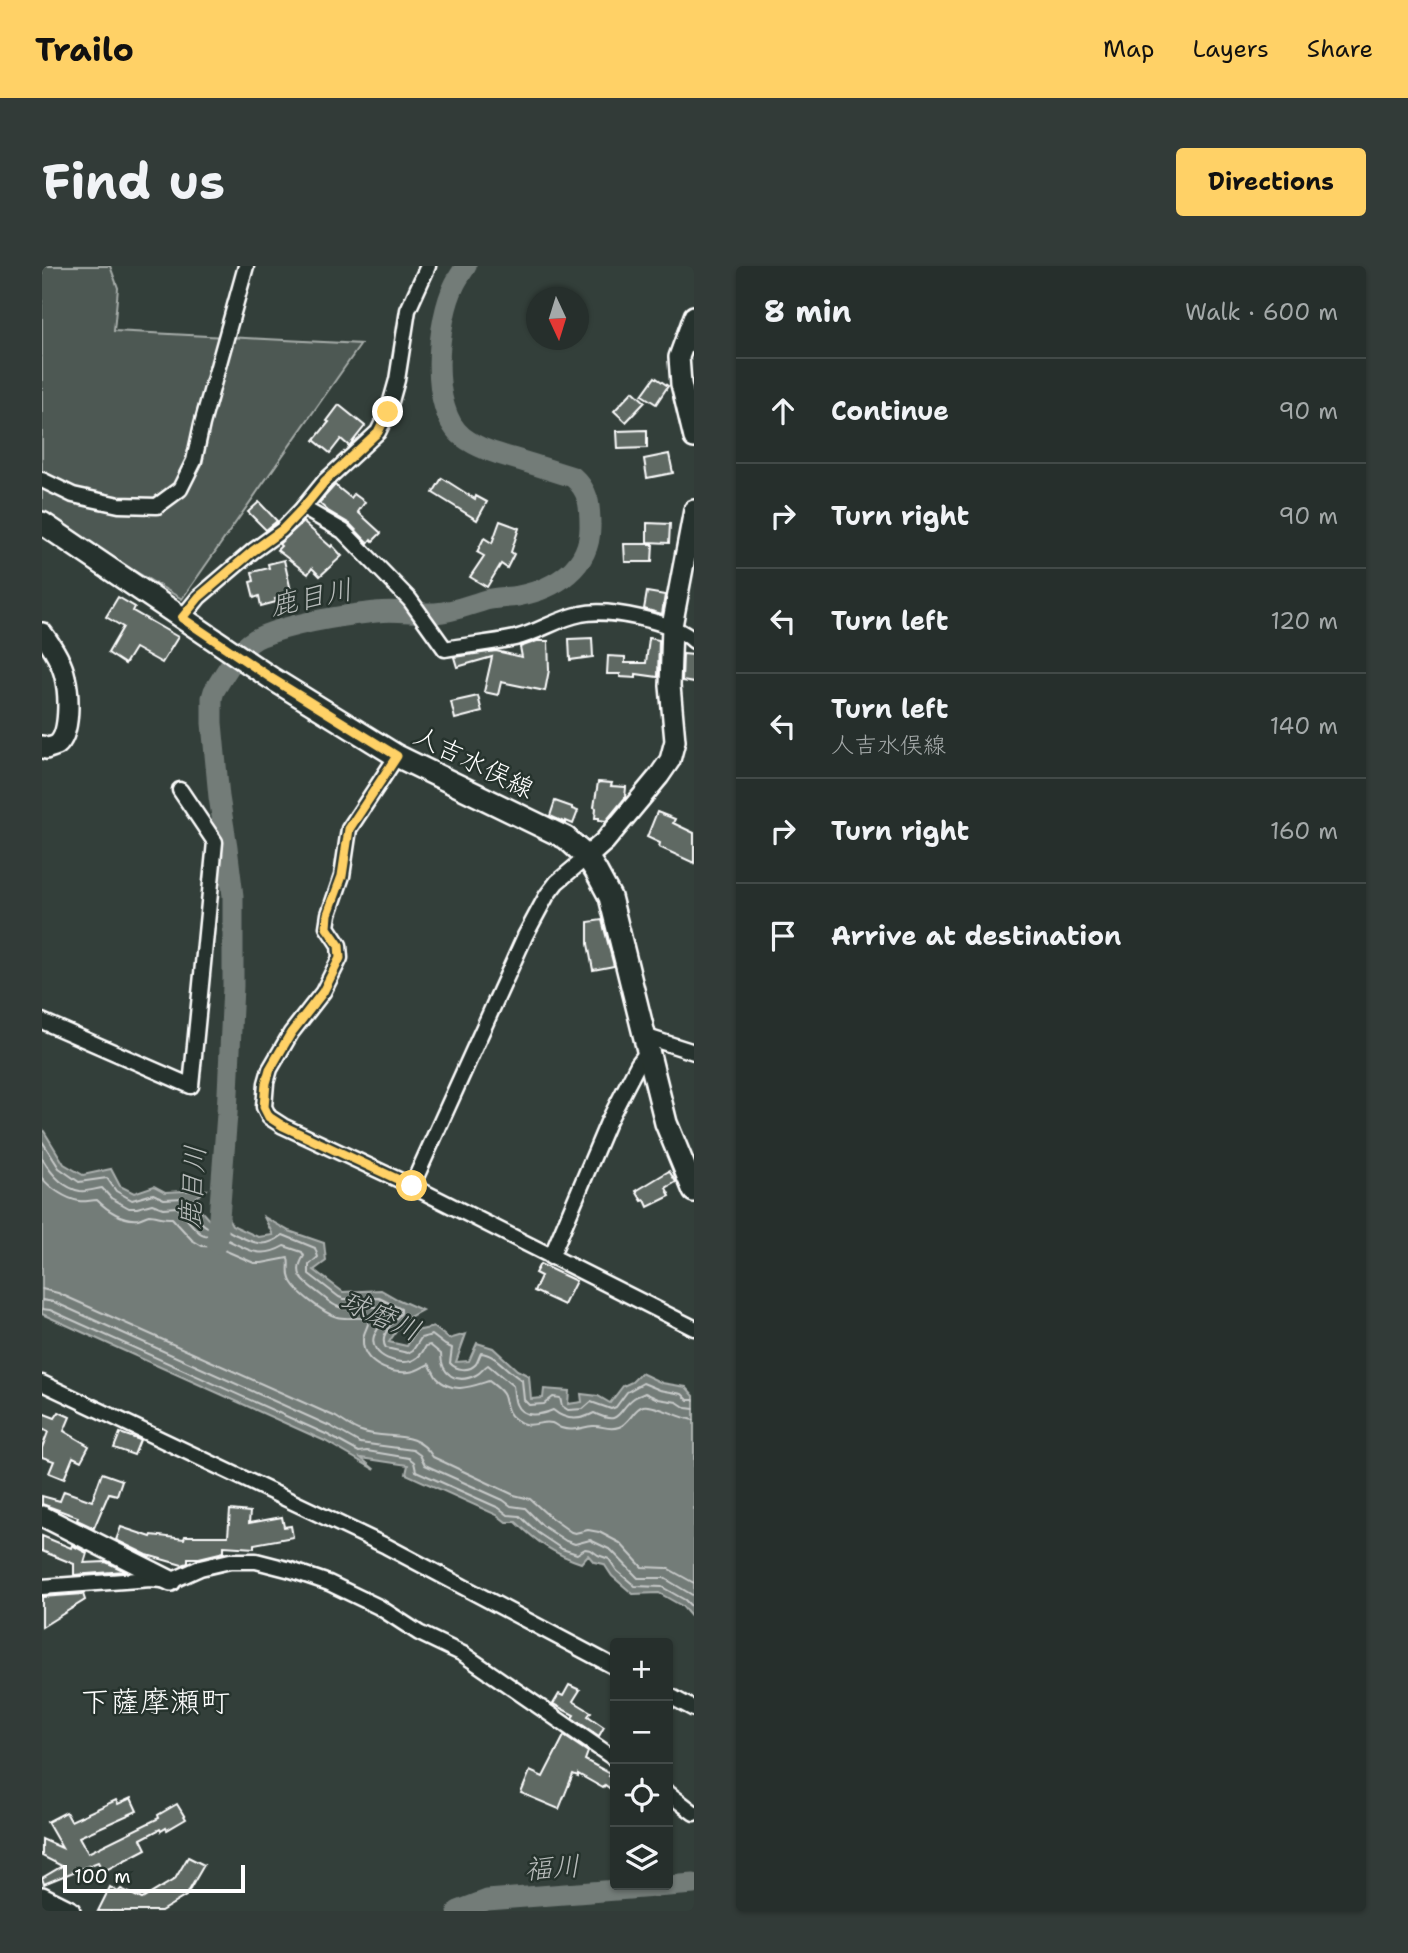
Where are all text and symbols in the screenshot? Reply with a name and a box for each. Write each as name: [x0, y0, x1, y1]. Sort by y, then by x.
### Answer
text: Trailo: [35, 27, 134, 72]
text: Map: [1103, 33, 1154, 65]
text: Layers: [1192, 33, 1269, 65]
text: Share: [1307, 33, 1373, 65]
button: Directions: [1176, 148, 1366, 216]
text: Find us: [42, 149, 225, 215]
north arrow: [526, 287, 589, 350]
text: 8 min: [764, 291, 851, 332]
text: Walk · 600 m: [1185, 297, 1338, 327]
icon: ahead: [764, 392, 802, 430]
text: Continue: [831, 393, 949, 428]
route end: [372, 396, 403, 427]
text: 90 m: [1278, 396, 1338, 426]
icon: right: [764, 497, 802, 535]
text: Turn right: [831, 498, 969, 533]
text: 90 m: [1278, 501, 1338, 531]
water label: 鹿目川: [266, 570, 356, 624]
icon: left: [764, 602, 802, 640]
text: Turn left: [831, 603, 948, 638]
text: 120 m: [1270, 606, 1338, 636]
text: Turn left: [831, 691, 948, 726]
icon: left: [764, 707, 802, 745]
text: 140 m: [1270, 711, 1338, 741]
street label: 人吉水俣線: [408, 717, 540, 806]
text: 人吉水俣線: [831, 730, 946, 760]
icon: right: [764, 812, 802, 850]
text: Turn right: [831, 813, 969, 848]
text: 160 m: [1270, 816, 1338, 846]
icon: arrive: [764, 917, 802, 955]
text: Arrive at destination: [831, 918, 1121, 953]
water label: 鹿目川: [170, 1144, 214, 1230]
route start: [396, 1170, 427, 1201]
water label: 球磨川: [335, 1281, 427, 1349]
map controls: [610, 1638, 673, 1890]
button: +: [610, 1638, 673, 1701]
district label: 下薩摩瀬町: [80, 1681, 230, 1722]
button: −: [610, 1701, 673, 1764]
button: locate: [610, 1764, 673, 1827]
button: layers: [610, 1827, 673, 1890]
water label: 福川: [523, 1846, 581, 1888]
scale bar: [63, 1862, 245, 1894]
text: 100 m: [74, 1864, 131, 1889]

